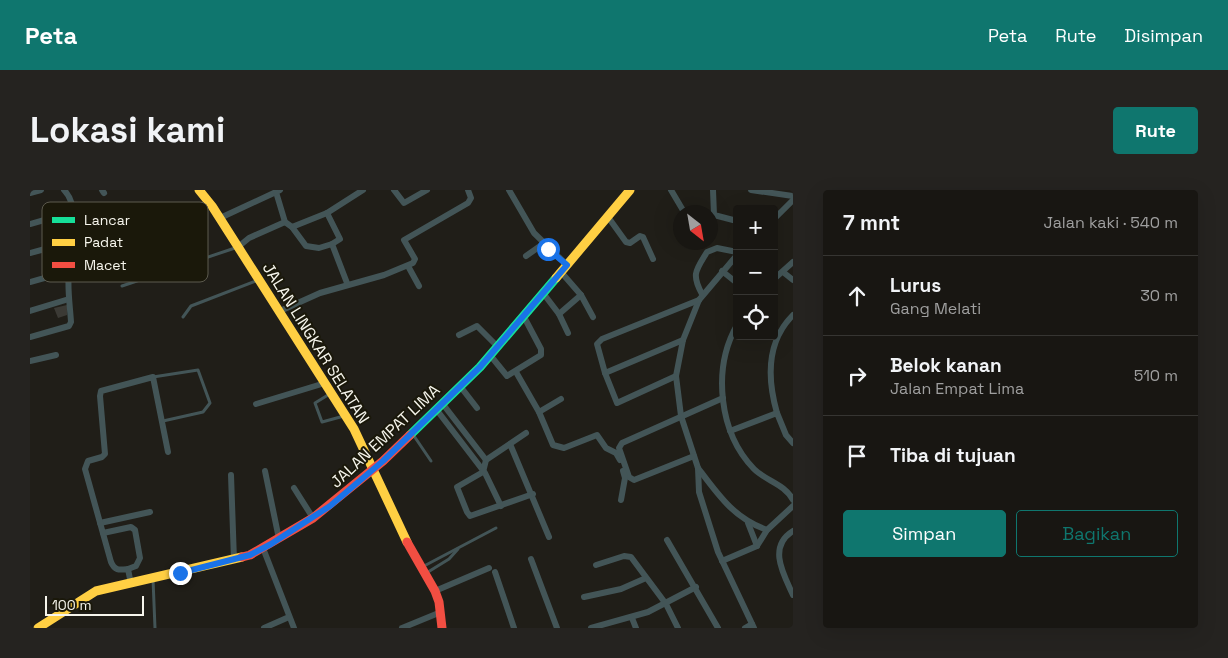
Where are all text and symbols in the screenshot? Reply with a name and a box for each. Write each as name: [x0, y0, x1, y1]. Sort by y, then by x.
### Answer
text: Peta: [25, 20, 78, 51]
text: Peta: [988, 24, 1027, 47]
text: Rute: [1055, 24, 1096, 47]
text: Disimpan: [1124, 24, 1203, 47]
button: Rute: [1113, 107, 1198, 154]
text: Lokasi kami: [30, 108, 225, 152]
legend: [42, 202, 208, 282]
north arrow: [673, 205, 718, 250]
map controls: [733, 205, 778, 340]
button: +: [733, 205, 778, 250]
text: 7 mnt: [843, 209, 900, 236]
text: Lancar: [84, 211, 130, 229]
text: Jalan kaki · 540 m: [1044, 212, 1178, 233]
text: Padat: [84, 233, 123, 251]
route start: [537, 238, 560, 261]
button: −: [733, 250, 778, 295]
text: Macet: [84, 256, 127, 274]
street label: JALAN LINGKAR SELATAN: [258, 259, 374, 427]
text: Lurus: [890, 273, 941, 298]
icon: ahead: [843, 282, 871, 310]
text: 30 m: [1140, 285, 1178, 306]
button: locate: [733, 295, 778, 340]
text: Gang Melati: [890, 298, 981, 319]
text: Belok kanan: [890, 353, 1002, 378]
icon: right: [843, 362, 871, 390]
text: 510 m: [1134, 365, 1178, 386]
text: Jalan Empat Lima: [890, 378, 1024, 399]
street label: JALAN EMPAT LIMA: [326, 380, 444, 492]
icon: arrive: [843, 442, 871, 470]
text: Tiba di tujuan: [890, 443, 1016, 468]
button: Simpan: [843, 510, 1006, 557]
button: Bagikan: [1016, 510, 1178, 557]
route end: [169, 562, 192, 585]
scale bar: [45, 593, 144, 616]
text: 100 m: [52, 596, 91, 614]

